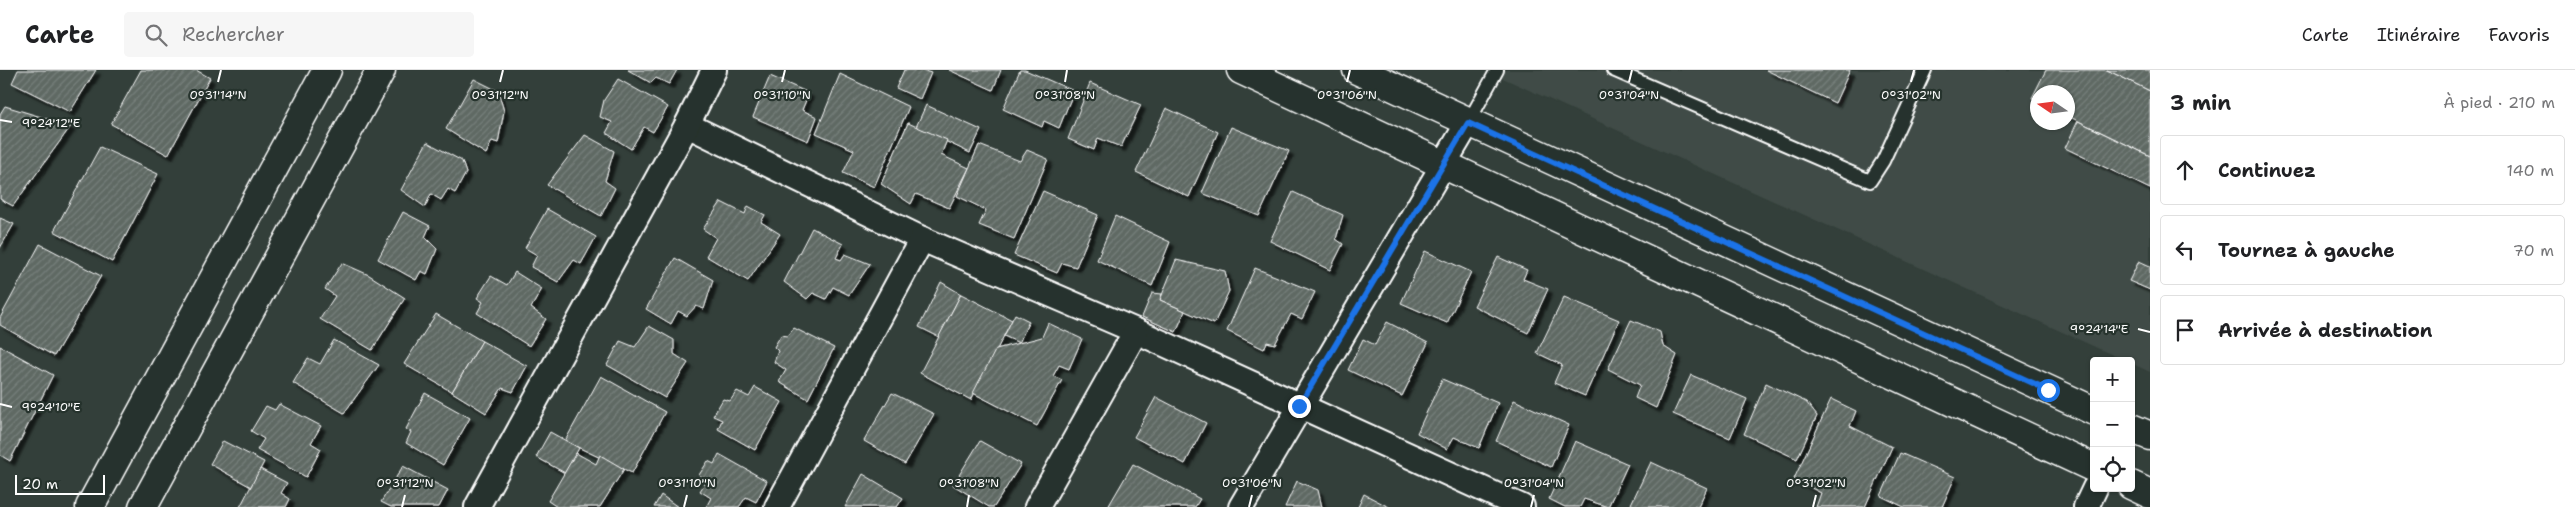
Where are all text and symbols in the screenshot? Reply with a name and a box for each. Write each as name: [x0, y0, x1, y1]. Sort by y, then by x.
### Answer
search box: [124, 12, 474, 57]
text: Carte: [25, 19, 94, 51]
icon: search: [142, 21, 170, 49]
text: Rechercher: [182, 22, 285, 47]
text: Carte: [2302, 23, 2349, 47]
text: Itinéraire: [2377, 23, 2461, 47]
text: Favoris: [2489, 23, 2550, 47]
north arrow: [2030, 85, 2075, 130]
text: 0°31'14"N: [189, 87, 247, 103]
text: 0°31'12"N: [471, 87, 529, 103]
text: 0°31'10"N: [753, 87, 811, 103]
text: 0°31'08"N: [1035, 87, 1095, 103]
text: 0°31'06"N: [1317, 87, 1377, 103]
text: 0°31'04"N: [1599, 87, 1659, 103]
text: 0°31'02"N: [1881, 87, 1941, 103]
text: 3 min: [2170, 89, 2231, 117]
text: À pied · 210 m: [2443, 92, 2555, 113]
text: 9°24'12"E: [22, 115, 80, 131]
icon: ahead: [2171, 156, 2199, 184]
text: Continuez: [2218, 158, 2316, 183]
text: 140 m: [2507, 160, 2554, 181]
icon: left: [2171, 236, 2199, 264]
text: Tournez à gauche: [2218, 238, 2395, 263]
text: 70 m: [2513, 240, 2554, 261]
icon: arrive: [2171, 316, 2199, 344]
text: Arrivée à destination: [2218, 318, 2432, 343]
text: 9°24'14"E: [2070, 321, 2128, 337]
map controls: [2090, 357, 2135, 492]
button: +: [2090, 357, 2135, 402]
route start: [2037, 379, 2060, 402]
route end: [1288, 395, 1311, 418]
text: 9°24'10"E: [22, 399, 81, 415]
button: −: [2090, 402, 2135, 447]
button: locate: [2090, 447, 2135, 492]
scale bar: [15, 472, 105, 495]
text: 20 m: [22, 475, 58, 493]
text: 0°31'12"N: [376, 475, 434, 491]
text: 0°31'10"N: [658, 475, 716, 491]
text: 0°31'08"N: [939, 475, 999, 491]
text: 0°31'06"N: [1222, 475, 1282, 491]
text: 0°31'04"N: [1504, 475, 1564, 491]
text: 0°31'02"N: [1786, 475, 1846, 491]

